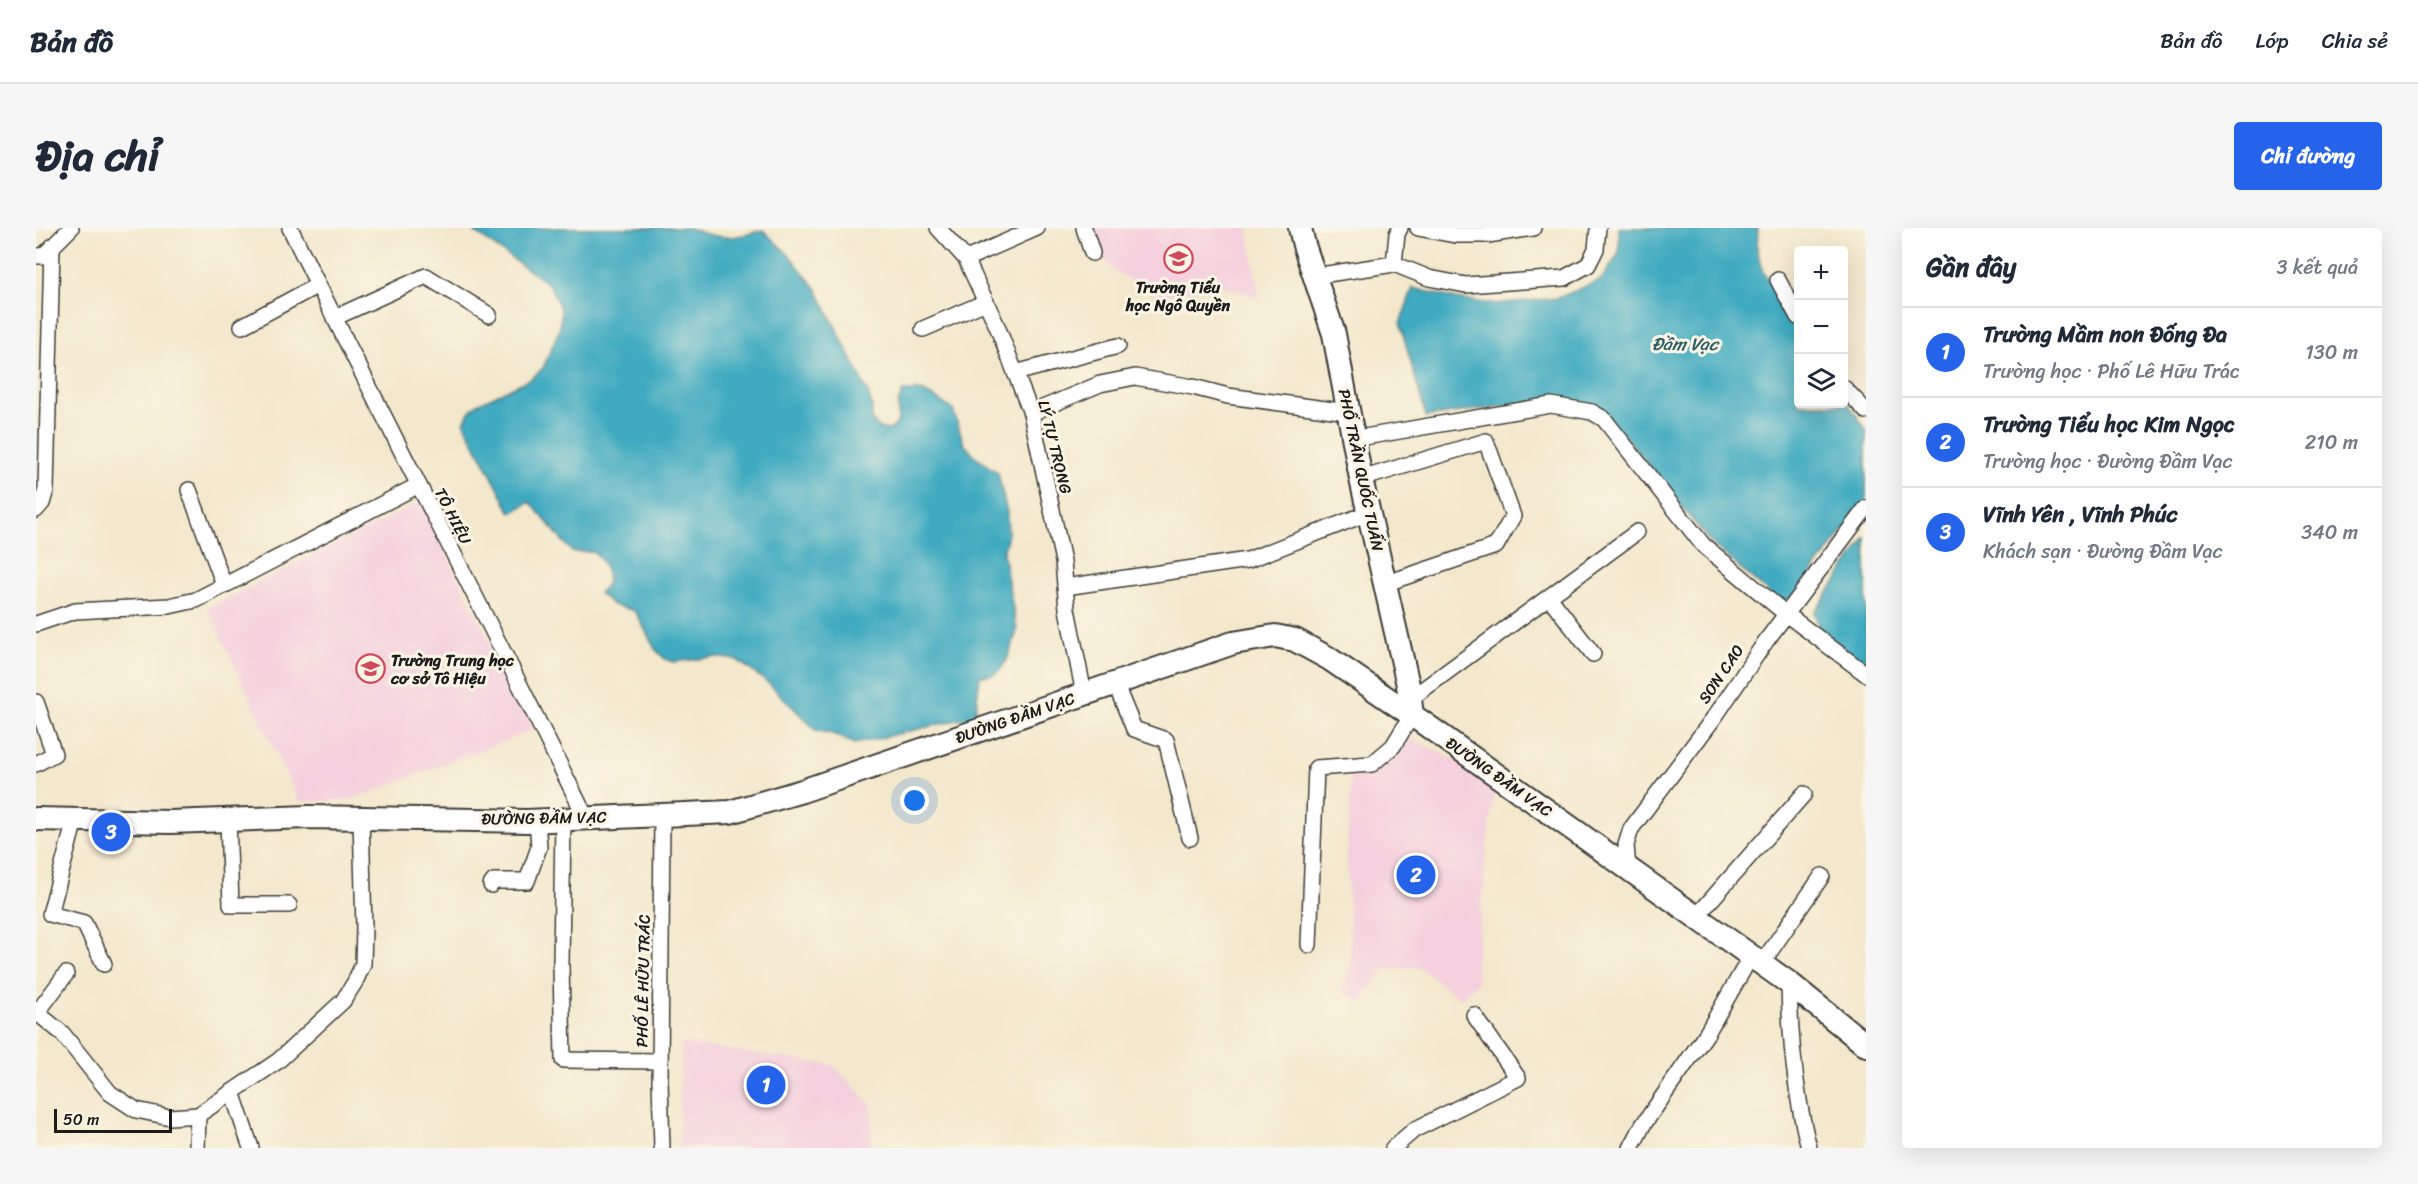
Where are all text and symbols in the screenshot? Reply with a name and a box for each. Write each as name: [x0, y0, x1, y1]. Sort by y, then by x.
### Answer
text: Bản đồ: [30, 17, 113, 66]
text: Bản đồ: [2160, 22, 2222, 60]
text: Lớp: [2255, 22, 2289, 60]
text: Chia sẻ: [2322, 22, 2388, 60]
text: Địa chỉ: [36, 119, 159, 193]
button: Chỉ đường: [2234, 122, 2382, 190]
school or university icon: Trường Tiểu học Ngô Quyền: [1162, 243, 1194, 275]
text: Gần đây: [1926, 244, 2016, 290]
map controls: [1794, 246, 1848, 408]
button: +: [1794, 246, 1848, 300]
text: 3 kết quả: [2276, 250, 2358, 285]
place label: Trường Tiểu học Ngô Quyền: [1125, 273, 1230, 320]
button: −: [1794, 300, 1848, 354]
text: Trường Mầm non Đống Đa: [1983, 315, 2227, 354]
water label: Đầm Vạc: [1652, 328, 1720, 360]
text: 1: [1941, 335, 1950, 370]
text: 130 m: [2305, 335, 2358, 370]
button: layers: [1794, 354, 1848, 408]
text: Trường học · Phố Lê Hữu Trác: [1983, 354, 2240, 389]
street label: PHỐ TRẦN QUỐC TUẤN: [1330, 386, 1392, 554]
street label: LÝ TỰ TRỌNG: [1029, 397, 1081, 497]
text: Trường Tiểu học Kim Ngọc: [1983, 405, 2235, 444]
text: 2: [1940, 425, 1951, 460]
text: 210 m: [2305, 425, 2358, 460]
text: Trường học · Đường Đầm Vạc: [1983, 444, 2233, 479]
street label: TÔ HIỆU: [426, 482, 480, 550]
text: Vĩnh Yên , Vĩnh Phúc: [1983, 495, 2178, 534]
text: 3: [1940, 515, 1951, 550]
text: 340 m: [2301, 515, 2358, 550]
text: Khách sạn · Đường Đầm Vạc: [1983, 534, 2222, 569]
street label: SƠN CAO: [1690, 638, 1752, 710]
place label: Trường Trung học cơ sở Tô Hiệu: [390, 646, 515, 693]
school or university icon: Trường Trung học cơ sở Tô Hiệu: [354, 653, 386, 685]
street label: ĐƯỜNG ĐẦM VẠC: [951, 684, 1079, 752]
street label: ĐƯỜNG ĐẦM VẠC: [1439, 729, 1559, 825]
your location: [900, 786, 929, 815]
street label: ĐƯỜNG ĐẦM VẠC: [481, 802, 607, 834]
pin: 3: [92, 810, 130, 854]
pin: 2: [1396, 852, 1436, 898]
street label: PHỐ LÊ HỮU TRÁC: [627, 914, 659, 1048]
pin: 1: [746, 1062, 786, 1108]
text: 50 m: [63, 1105, 99, 1134]
scale bar: [54, 1106, 172, 1134]

